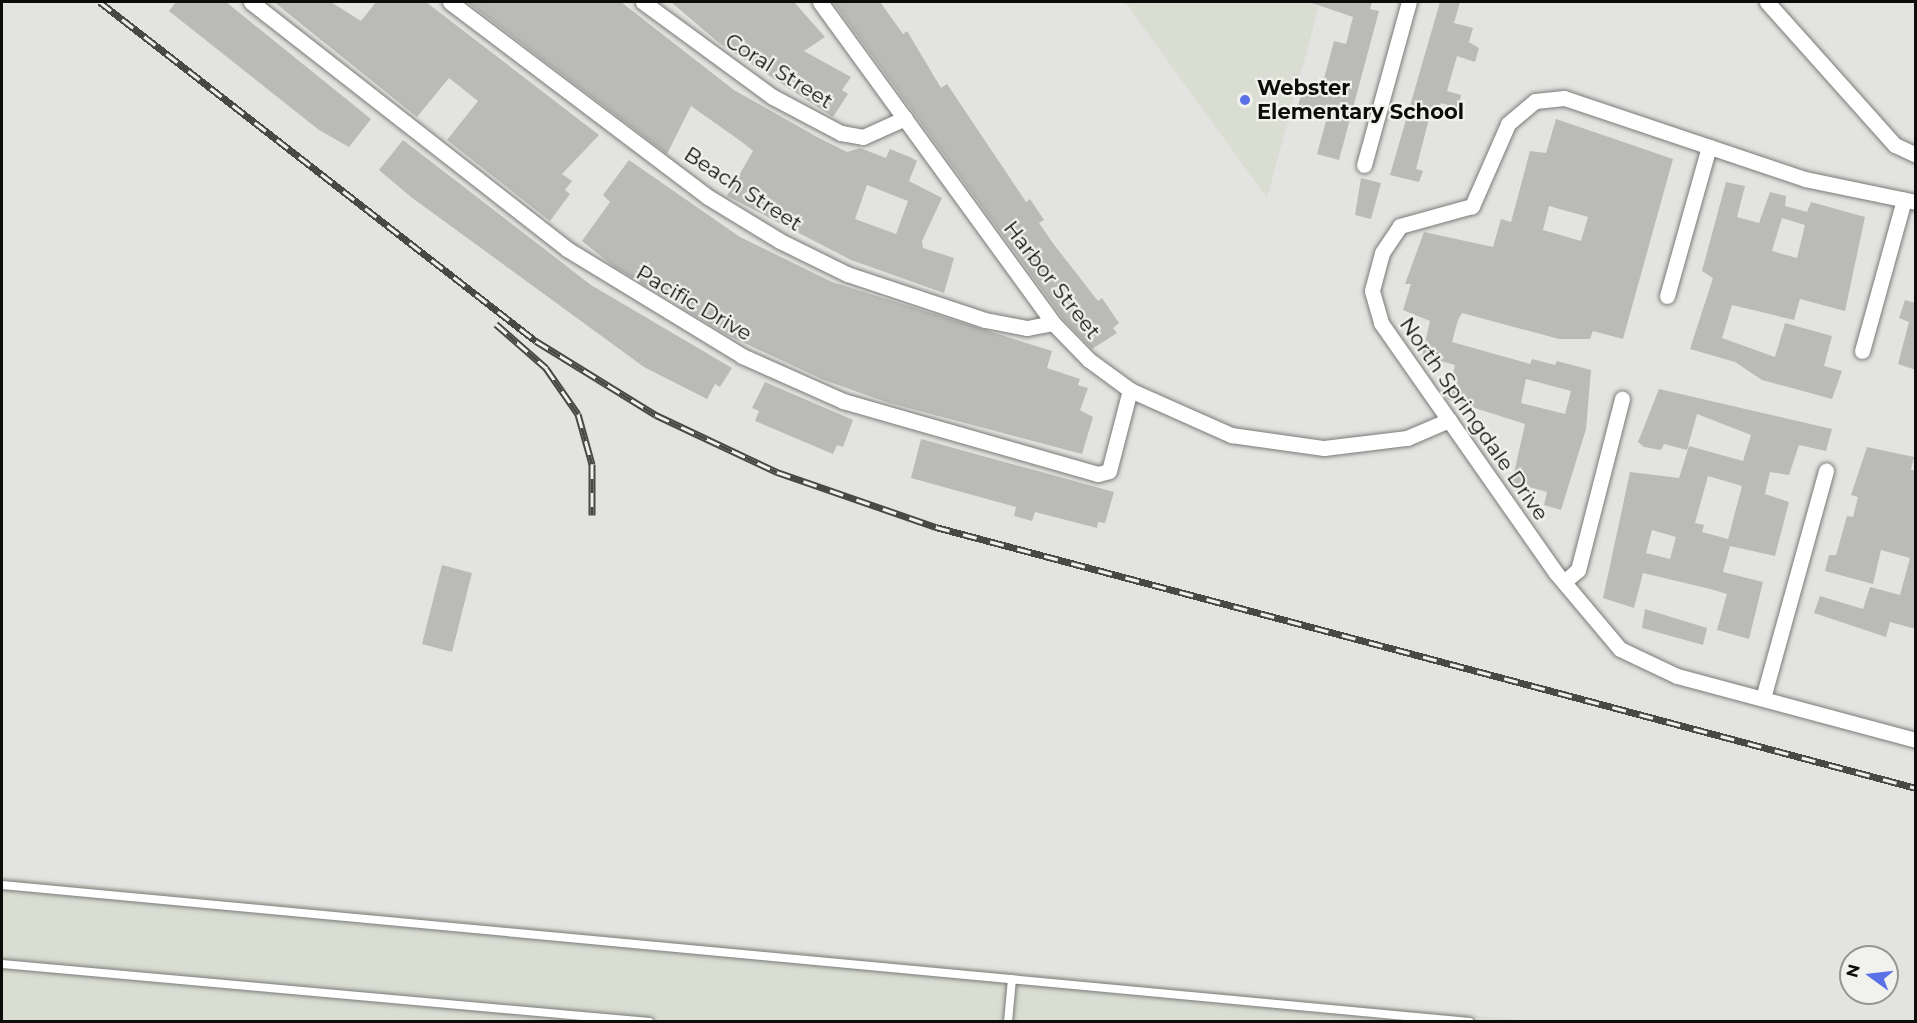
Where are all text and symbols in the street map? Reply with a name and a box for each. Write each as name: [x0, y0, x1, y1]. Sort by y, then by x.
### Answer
street label: Coral Street: [721, 28, 837, 114]
place label: Webster Elementary School: [1257, 75, 1464, 125]
marker: Webster Elementary School: [1238, 93, 1252, 107]
street label: Beach Street: [679, 142, 807, 236]
street label: Harbor Street: [998, 216, 1106, 344]
street label: Pacific Drive: [632, 260, 756, 346]
street label: North Springdale Drive: [1394, 313, 1554, 525]
north arrow: [1839, 945, 1899, 1005]
text: N: [1842, 962, 1864, 979]

